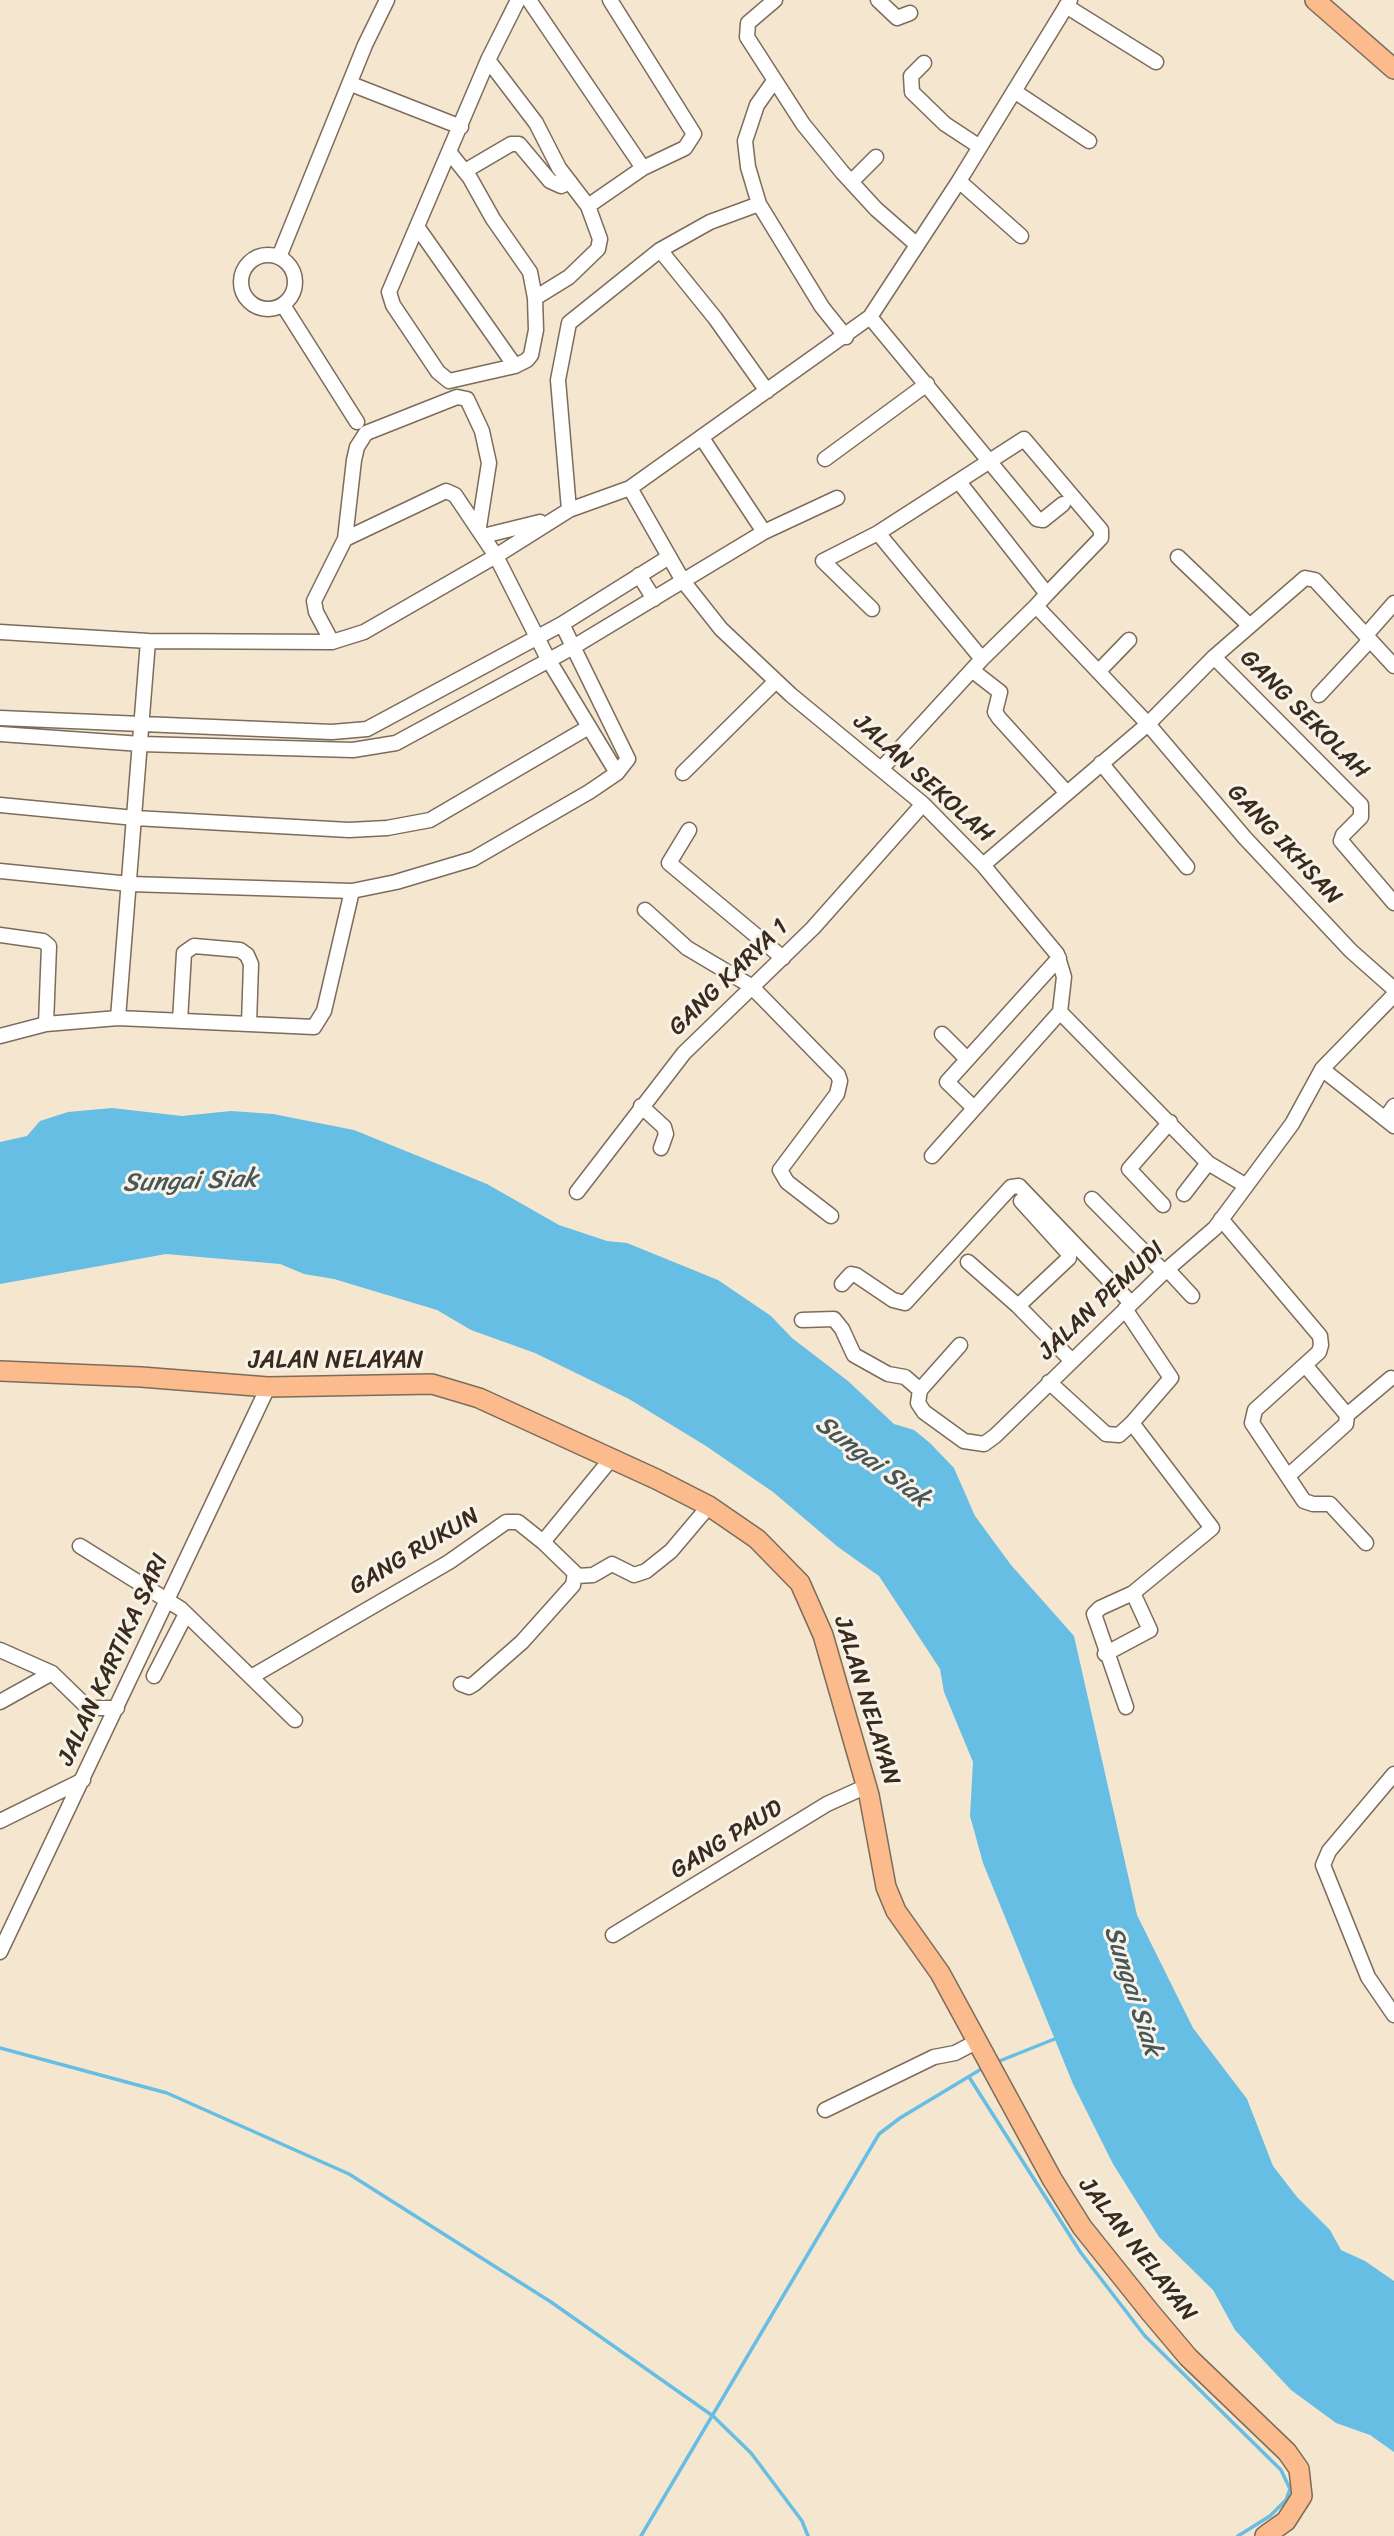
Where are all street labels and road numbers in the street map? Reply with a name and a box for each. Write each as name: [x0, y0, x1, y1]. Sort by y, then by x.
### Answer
street label: GANG SEKOLAH: [1233, 644, 1375, 786]
street label: JALAN SEKOLAH: [847, 708, 999, 850]
street label: GANG IKHSAN: [1221, 779, 1347, 911]
street label: GANG KARYA 1: [663, 914, 795, 1042]
street label: JALAN PEMUDI: [1033, 1235, 1171, 1367]
street label: JALAN NELAYAN: [249, 1347, 423, 1375]
street label: GANG RUKUN: [345, 1502, 485, 1602]
street label: JALAN KARTIKA SARI: [52, 1550, 176, 1770]
street label: JALAN NELAYAN: [827, 1613, 905, 1789]
street label: GANG PAUD: [666, 1794, 788, 1886]
street label: JALAN NELAYAN: [1072, 2172, 1202, 2328]

